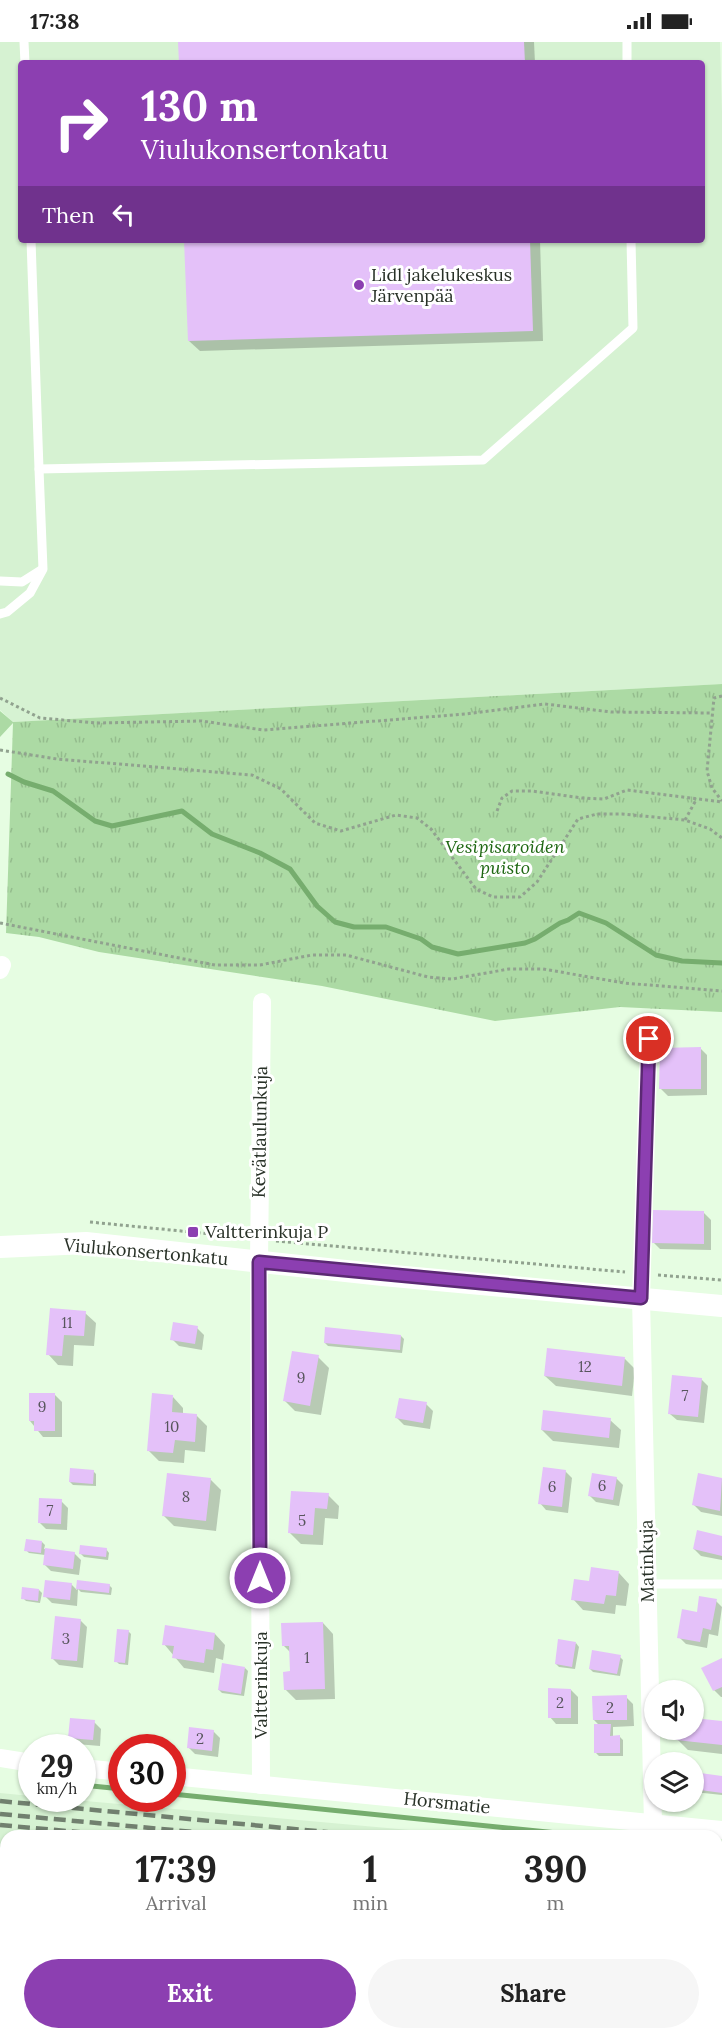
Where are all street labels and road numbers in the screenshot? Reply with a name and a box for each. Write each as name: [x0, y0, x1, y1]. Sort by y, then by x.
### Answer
street label: Kevätlaulunkuja: [247, 1066, 272, 1198]
street label: Viulukonsertonkatu: [62, 1233, 229, 1270]
street label: Matinkuja: [634, 1519, 659, 1603]
street label: Valtterinkuja: [249, 1631, 272, 1740]
street label: Horsmatie: [402, 1787, 492, 1819]

